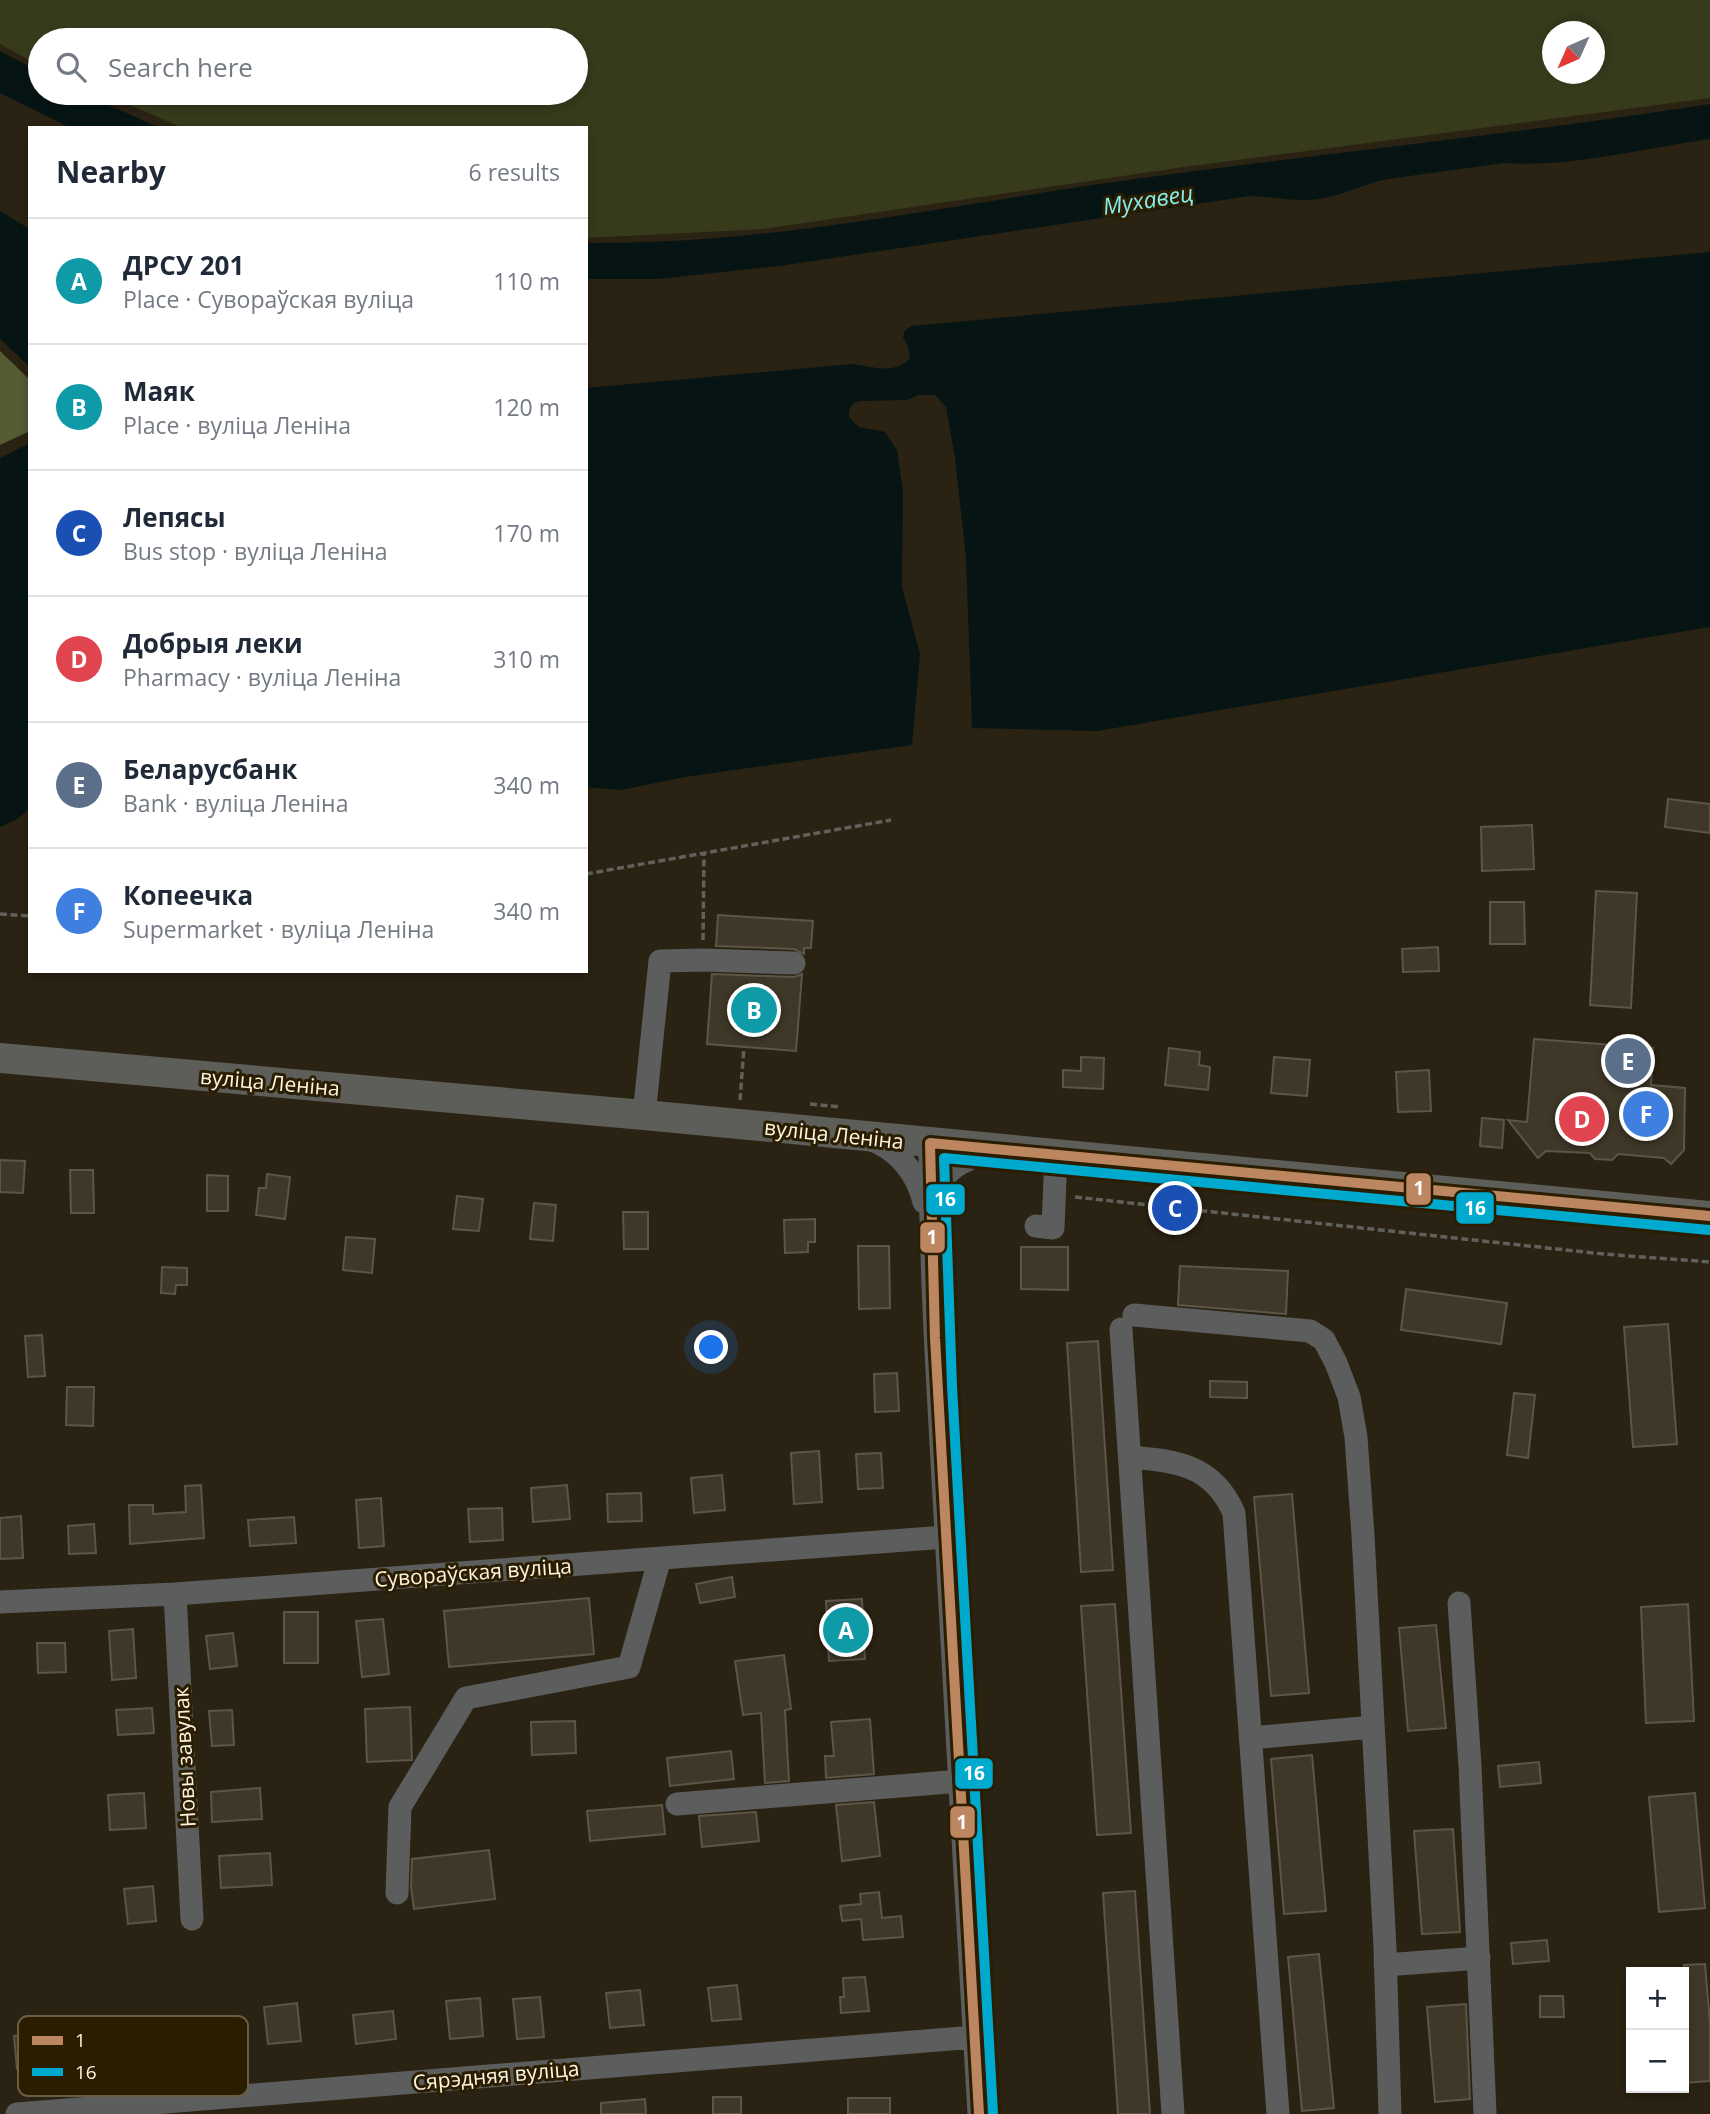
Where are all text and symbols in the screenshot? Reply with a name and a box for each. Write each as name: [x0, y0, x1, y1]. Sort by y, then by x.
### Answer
north arrow: [1542, 21, 1605, 84]
search box: [28, 28, 588, 105]
icon: search: [52, 48, 90, 86]
text: Search here: [108, 49, 253, 85]
text: Nearby: [56, 151, 166, 192]
text: 6 results: [469, 156, 560, 188]
water label: Мухавец: [1100, 176, 1196, 222]
text: ДРСУ 201: [123, 247, 244, 283]
text: A: [71, 265, 87, 297]
text: 110 m: [493, 265, 560, 297]
text: Place · Сувораўская вуліца: [123, 283, 414, 315]
text: Маяк: [123, 373, 195, 409]
text: B: [71, 391, 87, 423]
text: 120 m: [493, 391, 560, 423]
text: Place · вуліца Леніна: [123, 409, 351, 441]
text: Лепясы: [123, 499, 226, 535]
text: C: [72, 517, 86, 549]
text: 170 m: [493, 517, 560, 549]
text: Bus stop · вуліца Леніна: [123, 535, 388, 567]
text: Добрыя леки: [123, 625, 303, 661]
text: D: [70, 643, 88, 675]
text: 310 m: [493, 643, 560, 675]
text: Pharmacy · вуліца Леніна: [123, 661, 401, 693]
text: Беларусбанк: [123, 751, 297, 787]
text: E: [73, 769, 85, 801]
text: 340 m: [493, 769, 560, 801]
text: Bank · вуліца Леніна: [123, 787, 348, 819]
text: Копеечка: [123, 877, 253, 913]
text: F: [73, 895, 85, 927]
text: 340 m: [493, 895, 560, 927]
text: Supermarket · вуліца Леніна: [123, 913, 434, 945]
pin: B: [731, 984, 777, 1036]
pin: E: [1605, 1035, 1651, 1087]
street label: вуліца Леніна: [199, 1062, 341, 1102]
pin: F: [1623, 1088, 1669, 1140]
pin: D: [1559, 1093, 1605, 1145]
street label: вуліца Леніна: [763, 1113, 905, 1155]
line badge: 1: [1405, 1172, 1432, 1206]
text: 1: [1414, 1175, 1424, 1201]
pin: C: [1152, 1182, 1198, 1234]
line badge: 16: [925, 1183, 966, 1216]
text: 16: [934, 1186, 956, 1212]
line badge: 16: [1455, 1191, 1495, 1225]
text: 16: [1464, 1195, 1486, 1221]
line badge: 1: [919, 1221, 946, 1254]
text: 1: [927, 1224, 937, 1250]
your location: [694, 1330, 728, 1364]
street label: Сувораўская вуліца: [373, 1551, 573, 1593]
pin: A: [823, 1604, 869, 1656]
street label: Новы завулак: [166, 1686, 202, 1828]
line badge: 16: [954, 1757, 994, 1790]
text: 16: [963, 1760, 985, 1786]
line badge: 1: [949, 1805, 976, 1839]
text: 1: [957, 1809, 967, 1835]
map controls: [1626, 1967, 1689, 2093]
button: +: [1626, 1967, 1689, 2030]
legend: [18, 2016, 248, 2096]
text: 1: [75, 2027, 86, 2053]
button: −: [1626, 2030, 1689, 2093]
street label: Сярэдняя вуліца: [412, 2054, 580, 2096]
text: 16: [75, 2059, 97, 2085]

